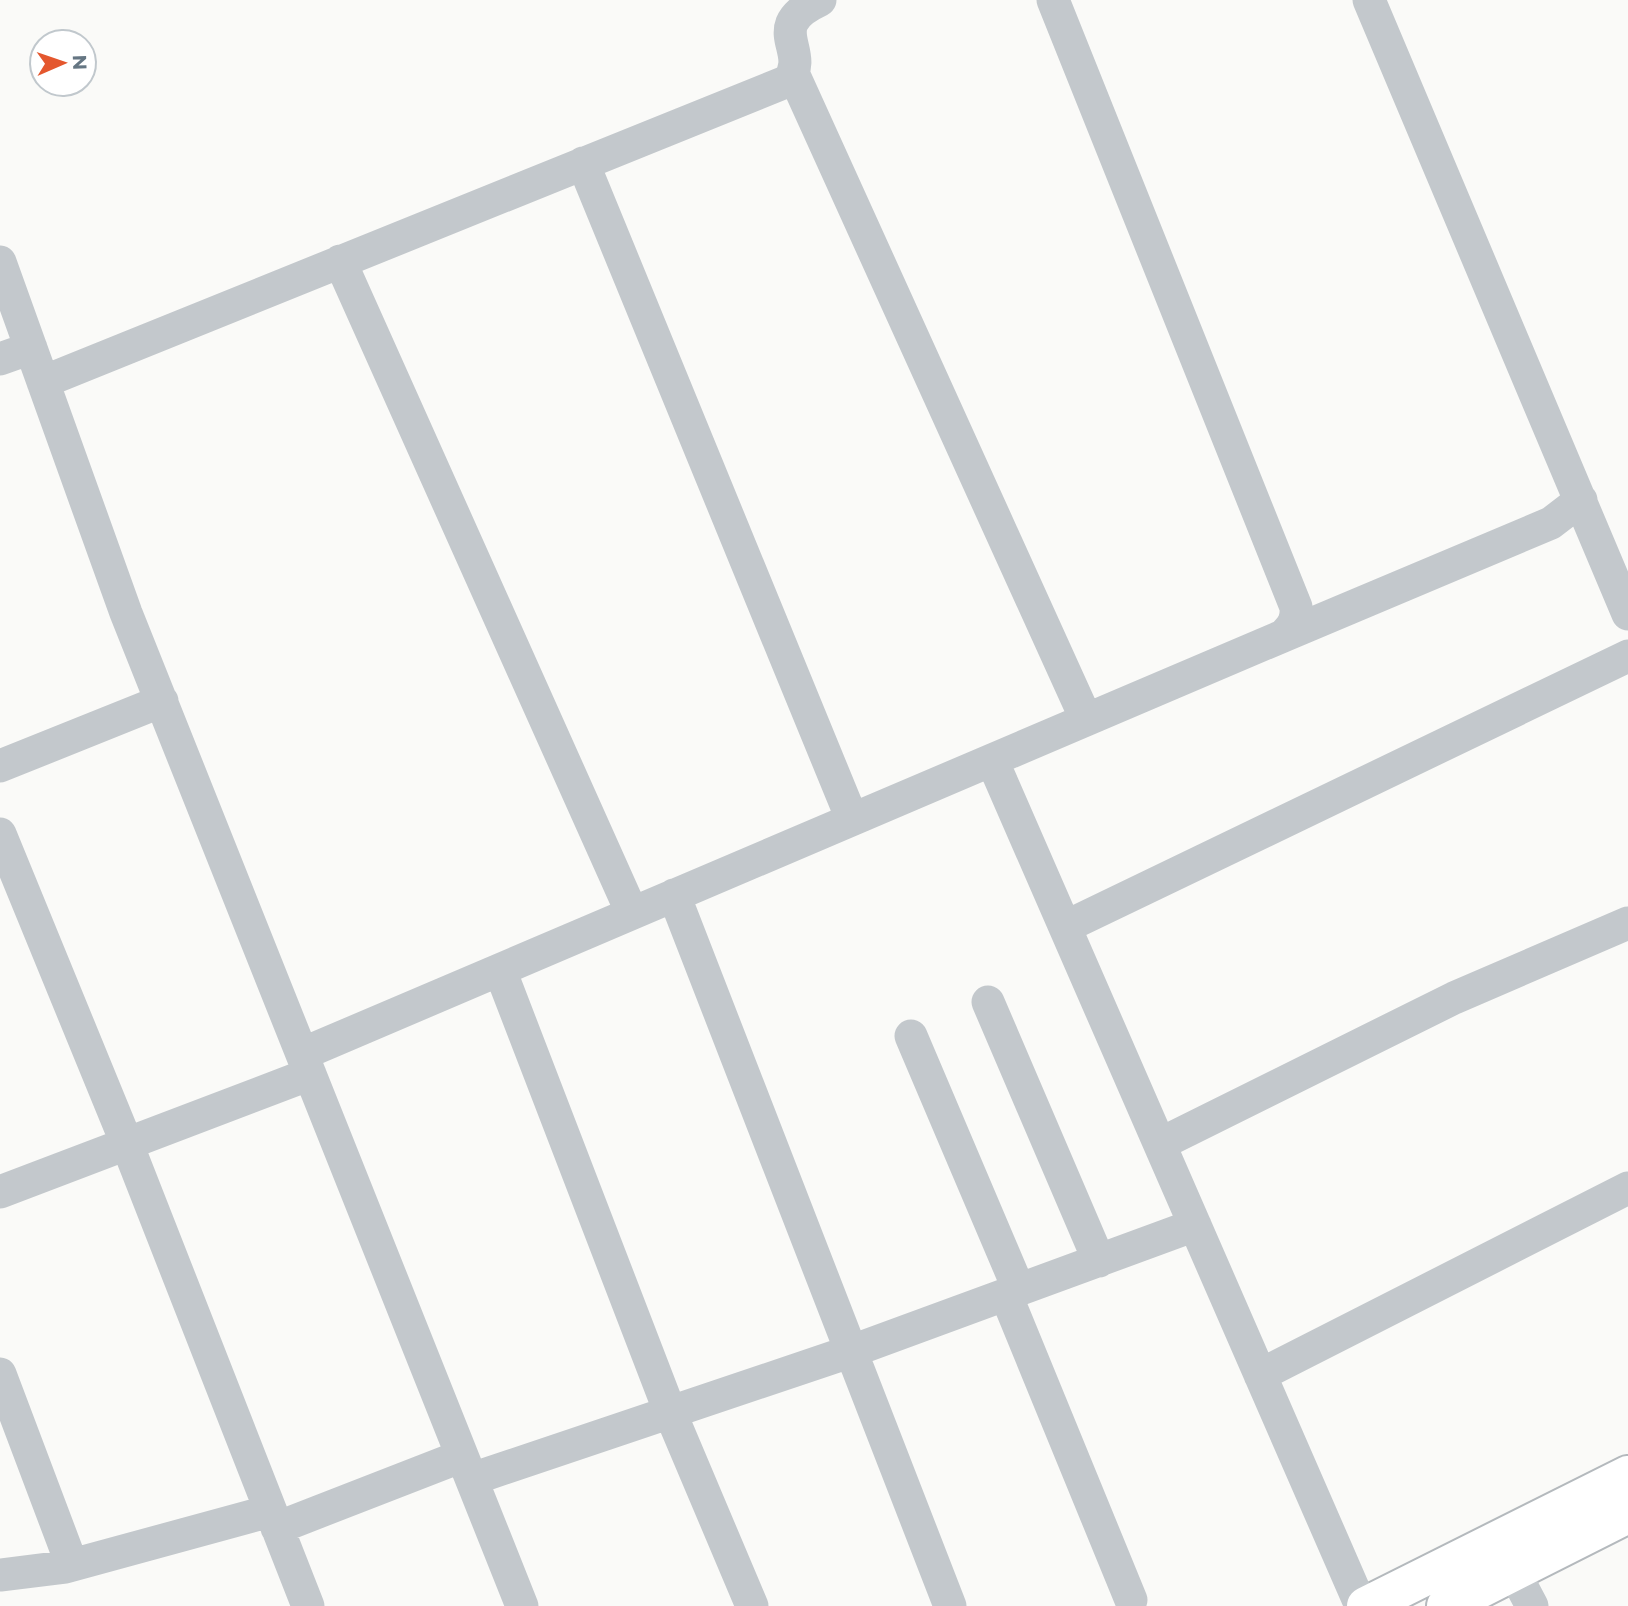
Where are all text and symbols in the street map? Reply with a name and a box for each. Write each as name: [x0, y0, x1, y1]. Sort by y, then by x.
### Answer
north arrow: [28, 28, 98, 98]
text: N: [68, 54, 91, 71]

